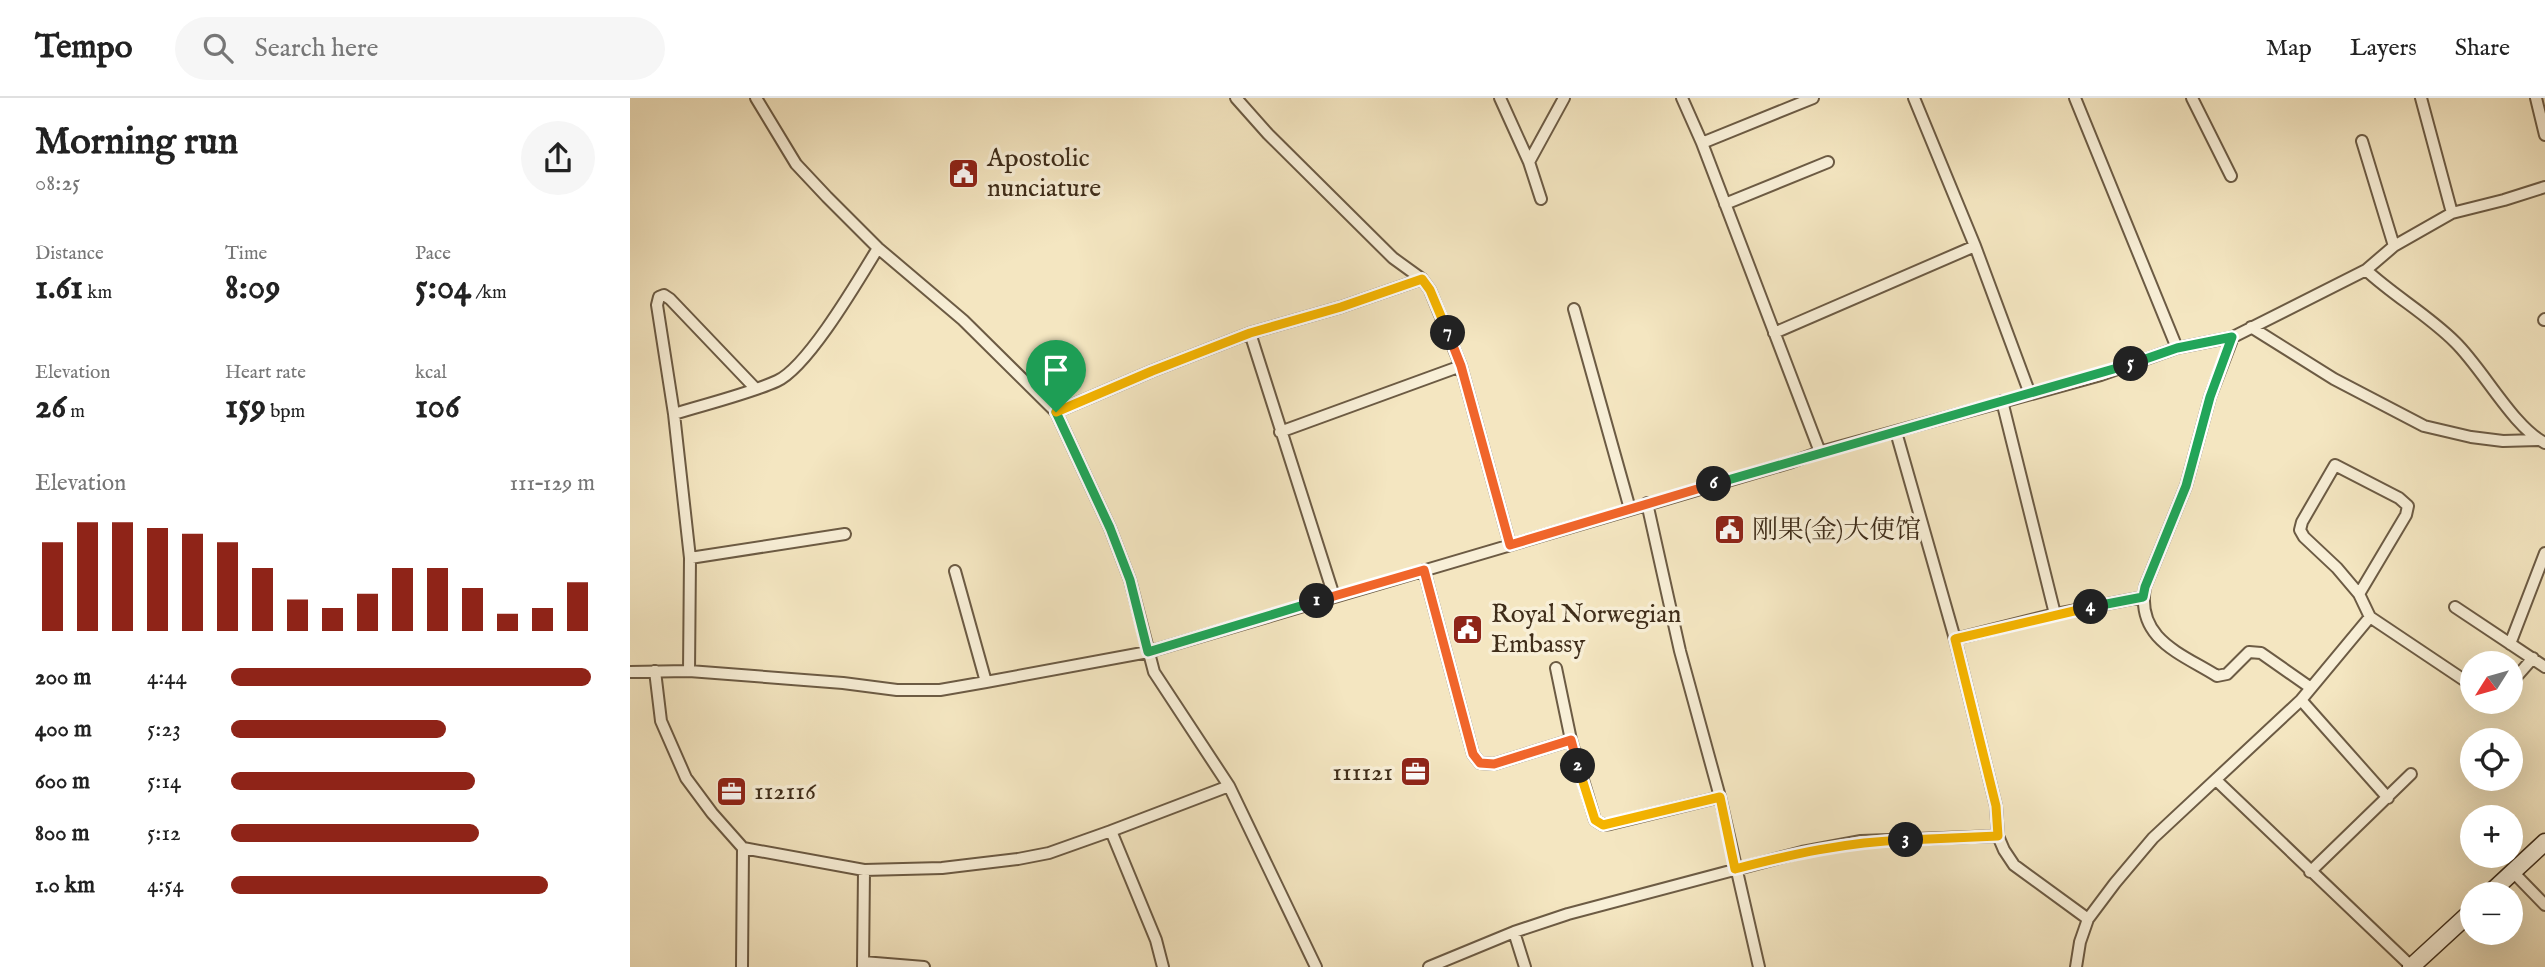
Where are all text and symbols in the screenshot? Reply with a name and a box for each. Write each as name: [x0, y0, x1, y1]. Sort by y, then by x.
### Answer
search box: [175, 17, 665, 80]
text: Tempo: [35, 27, 133, 69]
icon: search: [199, 29, 237, 67]
text: Search here: [255, 32, 378, 65]
text: Map: [2266, 33, 2312, 64]
text: Layers: [2350, 33, 2417, 64]
text: Share: [2455, 33, 2510, 64]
text: Morning run: [35, 119, 238, 167]
button: share: [521, 121, 595, 195]
place label: Apostolic nunciature: [986, 142, 1101, 205]
public building icon: Apostolic nunciature: [947, 156, 981, 190]
text: 08:25: [35, 169, 80, 198]
text: Distance: [35, 242, 104, 266]
text: Time: [225, 242, 267, 266]
text: Pace: [415, 242, 451, 266]
text: 1.61: [35, 266, 83, 311]
text: 8:09: [225, 266, 280, 311]
text: 5:04: [415, 266, 471, 311]
text: km: [83, 281, 112, 305]
text: /km: [471, 281, 507, 305]
pin: 7: [1430, 316, 1466, 350]
text: 7: [1443, 320, 1452, 344]
pin: [1026, 340, 1086, 412]
pin: 5: [2114, 346, 2148, 382]
icon: arrive: [1037, 351, 1075, 389]
text: 5: [2127, 351, 2134, 375]
text: Elevation: [35, 361, 110, 385]
text: Heart rate: [225, 361, 306, 385]
text: kcal: [415, 361, 447, 385]
text: 26: [35, 385, 66, 430]
text: 159: [225, 385, 266, 430]
text: 106: [415, 385, 460, 430]
text: m: [66, 400, 85, 424]
text: bpm: [266, 400, 305, 424]
pin: 6: [1696, 466, 1732, 502]
text: Elevation: [35, 469, 126, 498]
text: 111–129 m: [509, 469, 595, 498]
text: 6: [1709, 471, 1718, 495]
public building icon: 刚果(金)大使馆: [1712, 513, 1746, 547]
place label: 刚果(金)大使馆: [1752, 514, 1921, 547]
pin: 1: [1300, 584, 1334, 618]
text: 1: [1313, 588, 1320, 612]
pin: 4: [2074, 589, 2108, 624]
text: 4: [2086, 594, 2095, 618]
place label: Royal Norwegian Embassy: [1491, 598, 1682, 661]
public building icon: Royal Norwegian Embassy: [1451, 612, 1485, 646]
north arrow: [2460, 651, 2524, 714]
map controls: [2460, 651, 2523, 945]
text: 200 m: [35, 663, 91, 692]
text: 4:44: [147, 663, 187, 692]
text: 400 m: [35, 715, 92, 744]
text: 5:23: [147, 715, 181, 744]
button: locate: [2460, 728, 2523, 791]
pin: 2: [1560, 748, 1595, 784]
text: 2: [1573, 753, 1582, 777]
office icon: 111121: [1399, 755, 1433, 789]
place label: 111121: [1332, 756, 1393, 789]
text: 600 m: [35, 767, 90, 796]
text: 5:14: [147, 767, 181, 796]
office icon: 112116: [714, 774, 748, 808]
place label: 112116: [754, 775, 817, 808]
button: +: [2460, 805, 2523, 868]
text: 800 m: [35, 819, 89, 848]
text: 5:12: [147, 819, 181, 848]
pin: 3: [1888, 822, 1924, 858]
text: 3: [1902, 827, 1909, 851]
text: 1.0 km: [35, 871, 95, 900]
text: 4:54: [147, 871, 184, 900]
button: −: [2460, 882, 2523, 945]

